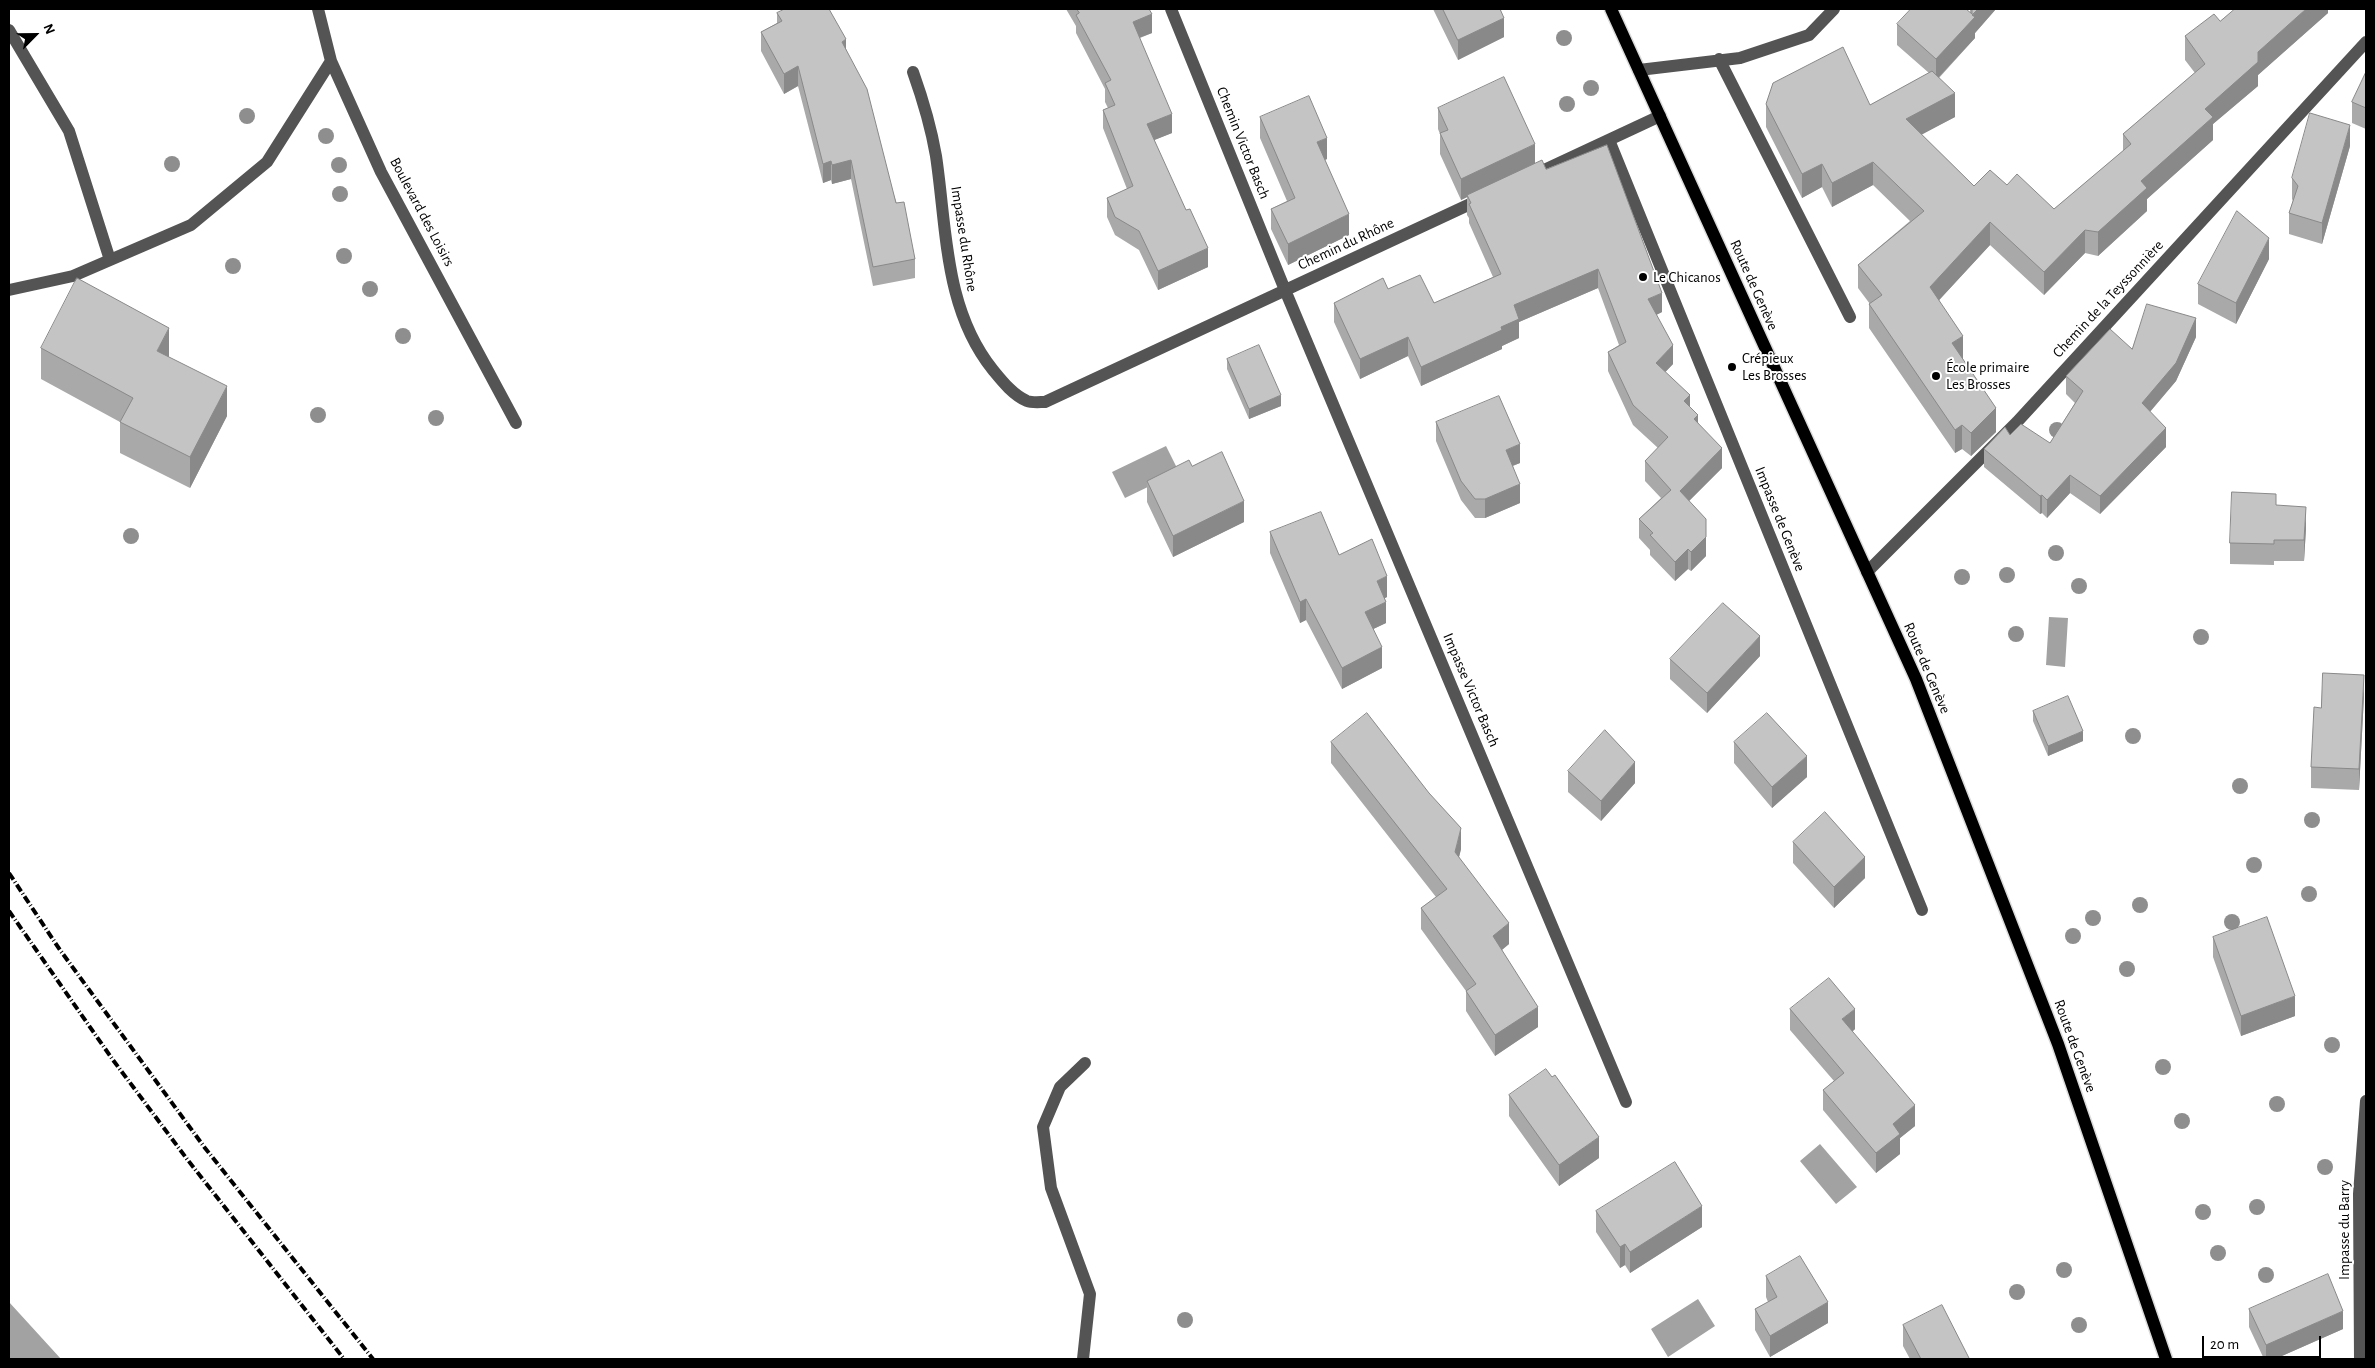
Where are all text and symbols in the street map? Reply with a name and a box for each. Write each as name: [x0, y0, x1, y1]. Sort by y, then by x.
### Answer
north arrow: [10, 10, 60, 60]
text: N: [40, 22, 57, 36]
street label: Chemin Victor Basch: [1212, 84, 1274, 202]
street label: Boulevard des Loisirs: [386, 154, 458, 270]
street label: Impasse du Rhône: [947, 185, 981, 293]
street label: Chemin du Rhône: [1295, 214, 1397, 274]
street label: Chemin de la Teyssonnière: [2049, 236, 2167, 362]
street label: Route de Genève: [1726, 237, 1782, 333]
place label: Le Chicanos: [1653, 268, 1721, 286]
marker: Le Chicanos: [1637, 271, 1649, 283]
place label: Crépieux Les Brosses: [1742, 349, 1807, 384]
place label: École primaire Les Brosses: [1946, 358, 2029, 393]
marker: Crépieux Les Brosses: [1726, 361, 1738, 373]
marker: École primaire Les Brosses: [1930, 370, 1942, 382]
street label: Impasse de Genève: [1751, 464, 1809, 574]
street label: Route de Genève: [1900, 620, 1954, 716]
street label: Impasse Victor Basch: [1439, 630, 1503, 750]
street label: Route de Genève: [2050, 997, 2100, 1095]
street label: Impasse du Barry: [2335, 1180, 2353, 1280]
scale bar: [2205, 1326, 2324, 1358]
text: 20 m: [2210, 1337, 2239, 1352]

